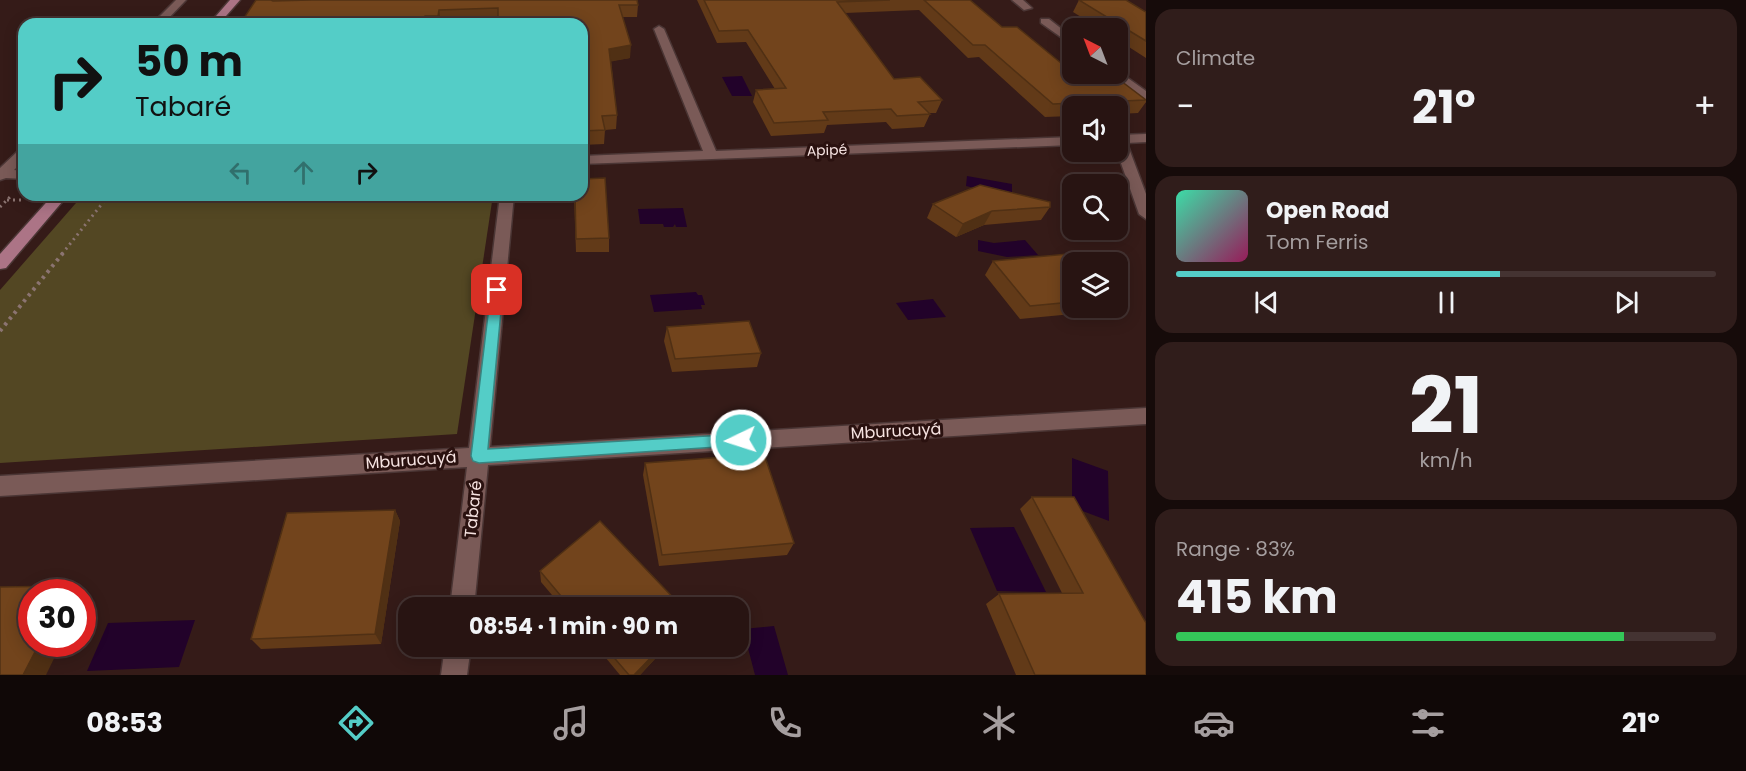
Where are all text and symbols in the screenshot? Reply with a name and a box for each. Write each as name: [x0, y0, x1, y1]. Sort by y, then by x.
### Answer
north arrow: [1062, 18, 1128, 84]
map controls: [1062, 18, 1128, 318]
text: 50 m: [135, 32, 243, 91]
icon: right: [36, 42, 114, 120]
text: Climate: [1176, 44, 1255, 72]
text: 21°: [1412, 76, 1476, 139]
text: −: [1176, 83, 1194, 130]
text: +: [1693, 83, 1716, 130]
text: Tabaré: [135, 88, 231, 125]
button: sound: [1062, 96, 1128, 162]
street label: Apipé: [806, 139, 848, 161]
icon: left: [224, 156, 257, 189]
icon: ahead: [287, 156, 320, 189]
icon: right: [350, 156, 383, 189]
button: search: [1062, 174, 1128, 240]
text: Open Road: [1266, 195, 1390, 226]
text: Tom Ferris: [1266, 228, 1368, 256]
button: layers: [1062, 252, 1128, 318]
pin: [471, 264, 522, 315]
icon: arrive: [480, 273, 513, 306]
icon: previous: [1250, 286, 1283, 319]
icon: pause: [1430, 286, 1463, 319]
icon: next: [1610, 286, 1643, 319]
text: 21: [1409, 351, 1483, 460]
position arrow: [709, 408, 773, 472]
street label: Mburucuyá: [850, 417, 942, 445]
street label: Mburucuyá: [365, 445, 457, 475]
text: km/h: [1419, 446, 1473, 474]
street label: Tabaré: [459, 479, 487, 539]
text: Range · 83%: [1176, 535, 1295, 563]
text: 415 km: [1176, 566, 1338, 629]
speed limit sign: 30: [18, 579, 96, 657]
text: 08:54 · 1 min · 90 m: [469, 611, 678, 642]
icon: directions: [335, 702, 377, 744]
icon: music: [550, 702, 592, 744]
icon: phone: [764, 702, 806, 744]
icon: climate: [978, 702, 1020, 744]
icon: car: [1193, 702, 1235, 744]
icon: filters: [1407, 702, 1449, 744]
text: 08:53: [86, 704, 163, 741]
text: 21°: [1622, 704, 1660, 741]

